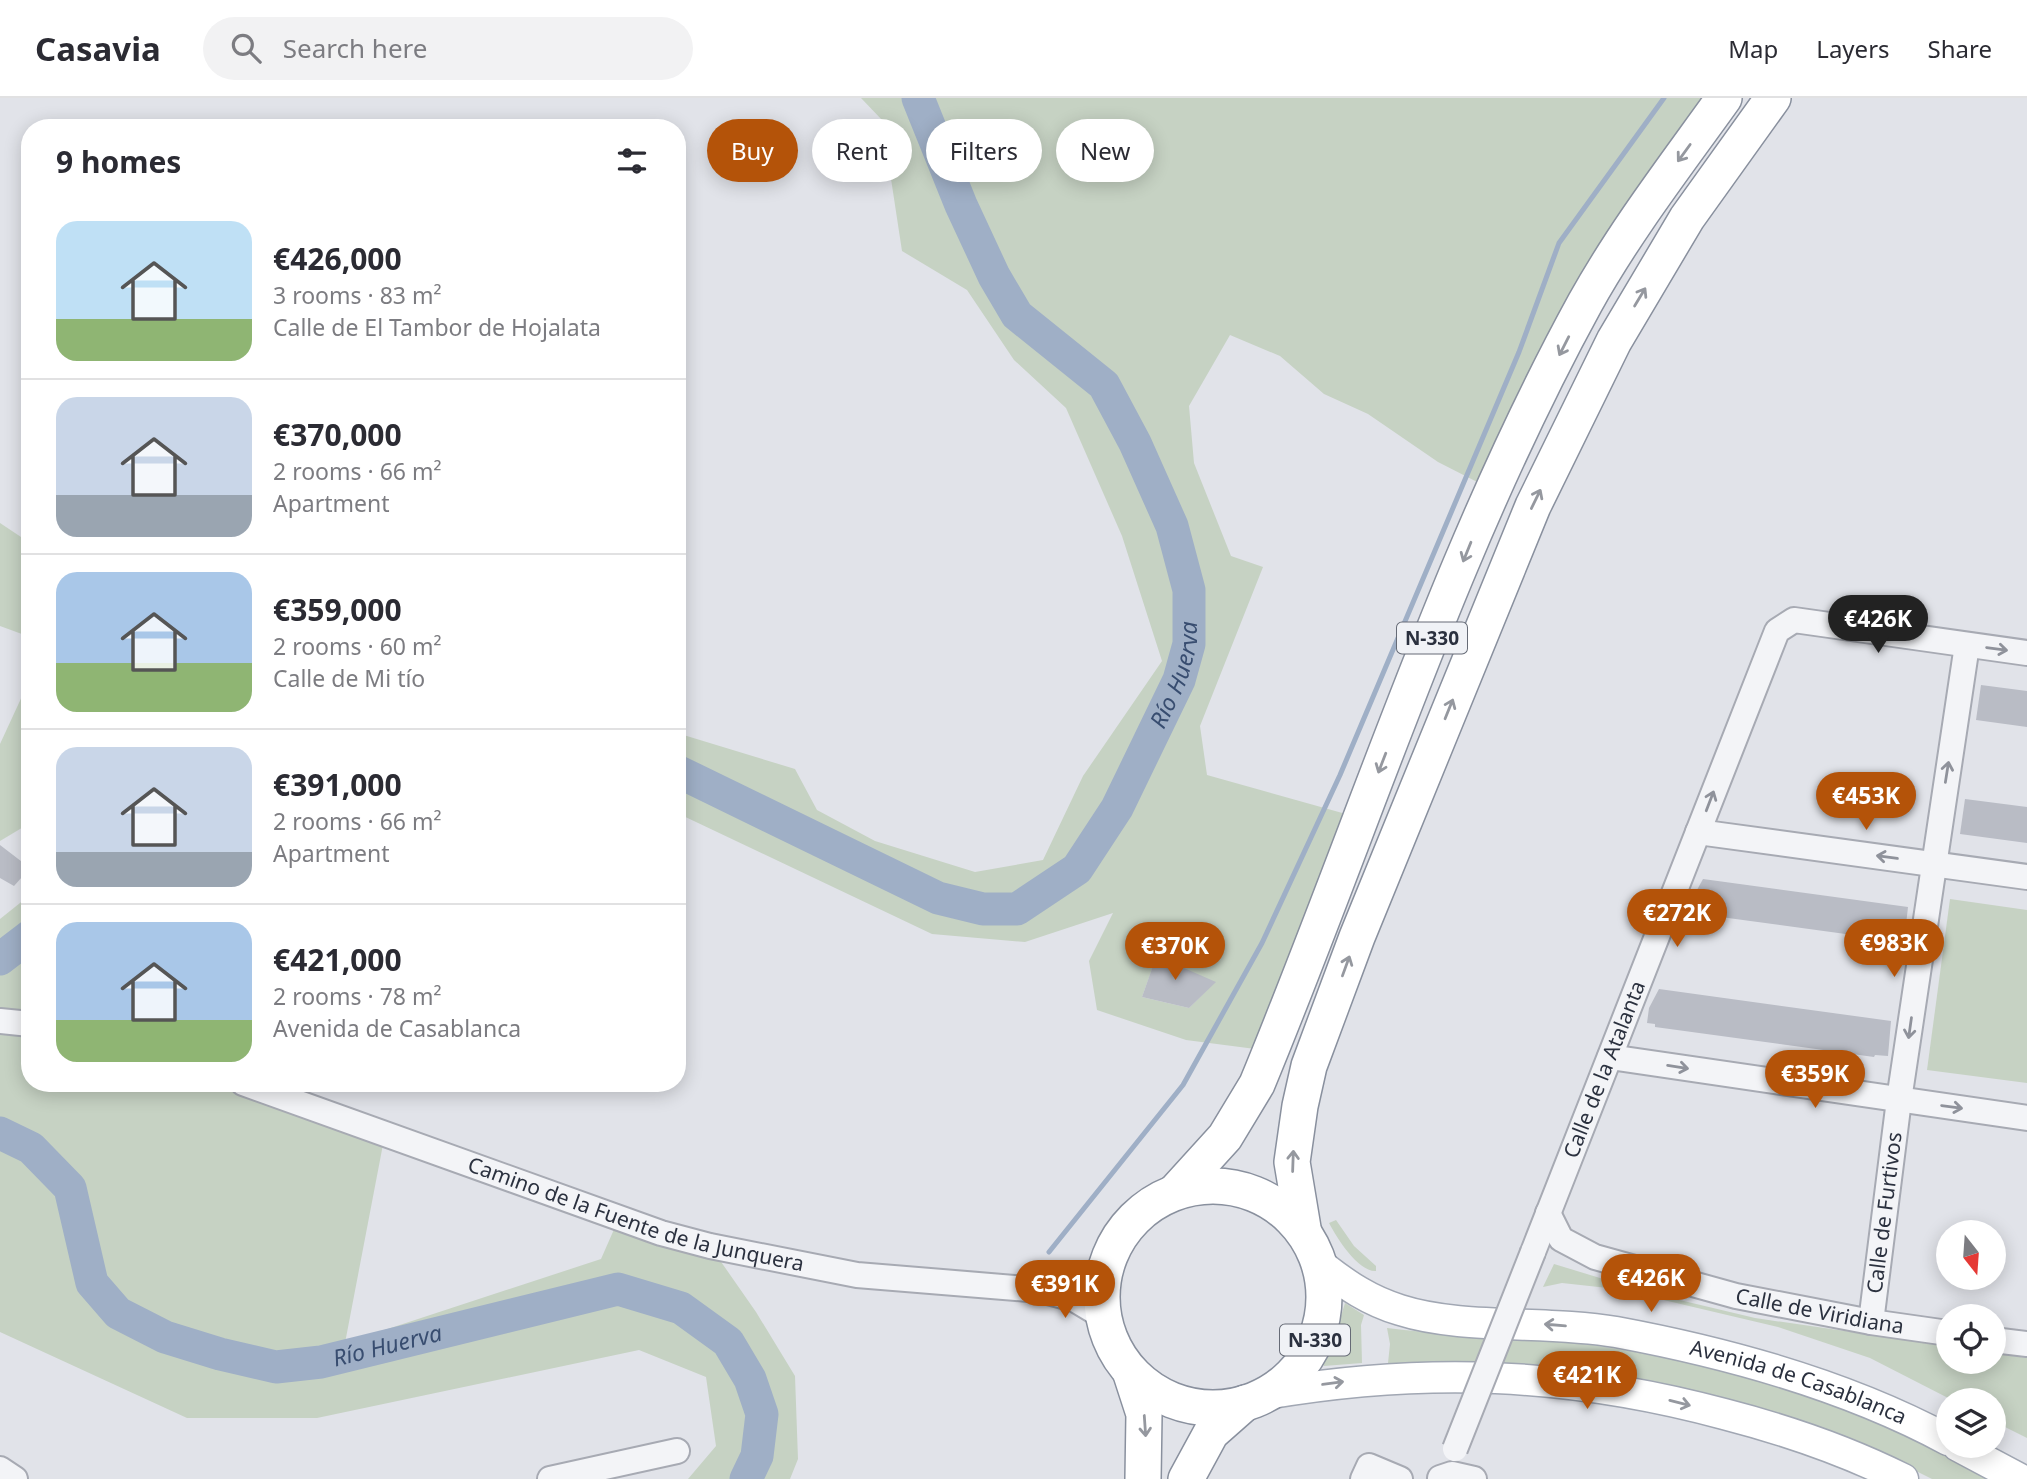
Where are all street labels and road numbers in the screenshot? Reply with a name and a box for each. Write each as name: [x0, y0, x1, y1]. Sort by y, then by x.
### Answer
road number: N-330: [1397, 622, 1467, 653]
street label: Calle de la Atalanta: [1556, 976, 1651, 1162]
street label: Calle de Furtivos: [1860, 1130, 1908, 1295]
street label: Camino de la Fuente de la Junquera: [464, 1150, 806, 1277]
street label: Calle de Viridiana: [1733, 1281, 1906, 1340]
road number: N-330: [1280, 1324, 1350, 1356]
street label: Avenida de Casablanca: [1687, 1333, 1911, 1430]

